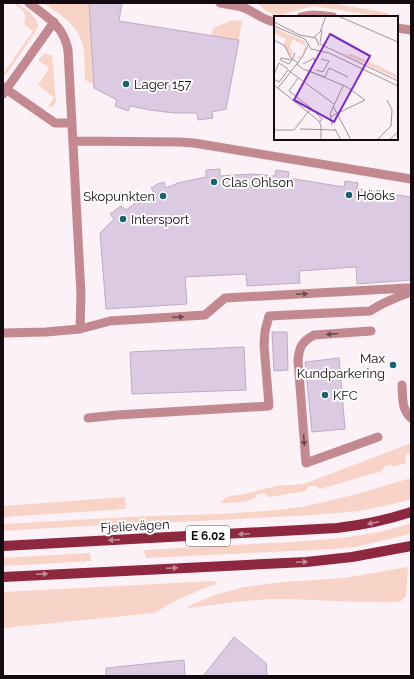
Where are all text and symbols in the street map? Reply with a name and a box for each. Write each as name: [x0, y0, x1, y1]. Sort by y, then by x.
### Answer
inset map: [274, 16, 398, 140]
place label: Lager 157: [134, 77, 192, 92]
marker: Lager 157: [121, 79, 131, 89]
place label: Clas Ohlson: [222, 175, 294, 190]
marker: Clas Ohlson: [209, 177, 219, 187]
place label: Hööks: [357, 188, 395, 203]
place label: Skopunkten: [83, 189, 155, 204]
marker: Hööks: [344, 190, 354, 200]
marker: Skopunkten: [158, 191, 168, 201]
place label: Intersport: [131, 212, 190, 227]
marker: Intersport: [118, 214, 128, 224]
one-way arrow: [296, 291, 309, 297]
one-way arrow: [172, 313, 184, 320]
one-way arrow: [326, 330, 338, 337]
place label: Max Kundparkering: [297, 351, 385, 381]
marker: Max Kundparkering: [388, 360, 398, 370]
place label: KFC: [333, 388, 358, 403]
marker: KFC: [320, 390, 330, 400]
one-way arrow: [301, 434, 308, 446]
street label: Fjelievägen: [100, 517, 170, 535]
one-way arrow: [367, 520, 380, 526]
road number: E 6.02: [186, 526, 230, 546]
one-way arrow: [238, 530, 250, 537]
one-way arrow: [107, 537, 120, 543]
one-way arrow: [296, 559, 309, 565]
one-way arrow: [166, 565, 178, 572]
one-way arrow: [36, 571, 48, 578]

